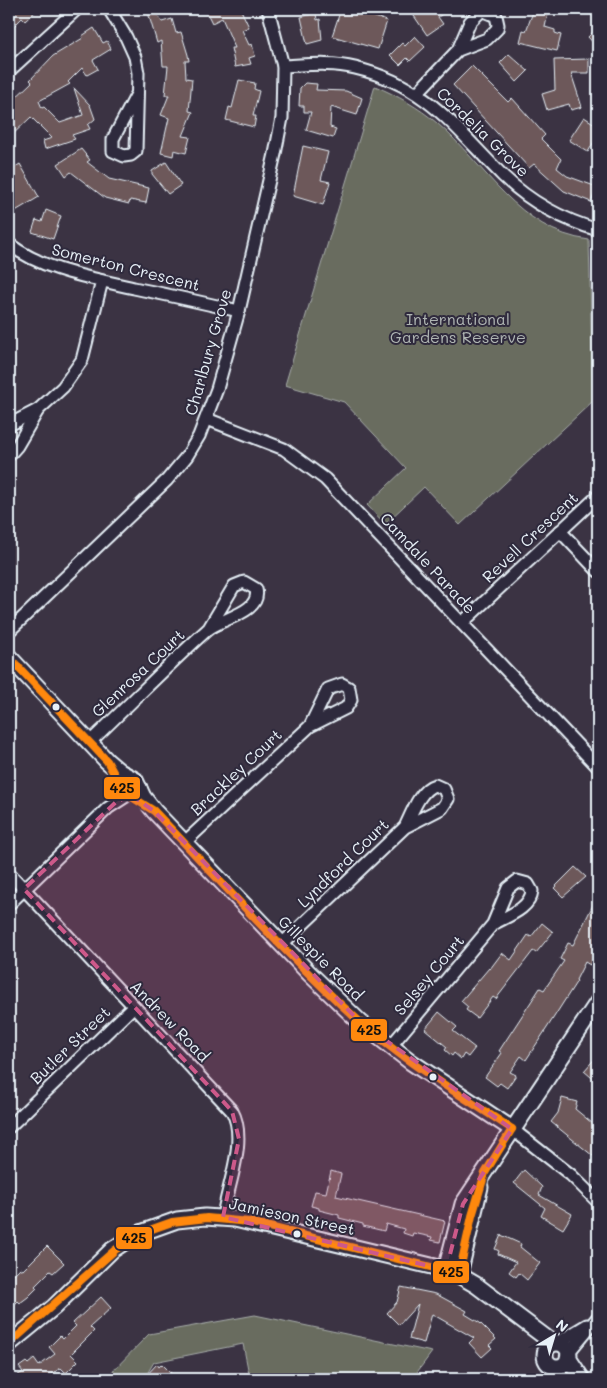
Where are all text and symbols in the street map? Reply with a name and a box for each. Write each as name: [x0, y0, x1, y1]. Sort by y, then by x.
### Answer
street label: Cordelia Grove: [433, 82, 534, 181]
street label: Somerton Crescent: [50, 238, 202, 295]
street label: Charlbury Grove: [179, 286, 236, 418]
park label: International Gardens Reserve: [390, 308, 526, 347]
street label: Revell Crescent: [477, 487, 582, 587]
street label: Camdale Parade: [376, 508, 481, 618]
street label: Glenrosa Court: [87, 624, 189, 721]
unlabelled marker: [51, 702, 61, 712]
street label: Brackley Court: [185, 724, 286, 820]
line badge: 425: [103, 776, 141, 800]
text: 425: [110, 778, 134, 797]
street label: Lyndford Court: [292, 814, 393, 912]
street label: Gillespie Road: [274, 911, 368, 1005]
street label: Selsey Court: [389, 930, 468, 1019]
street label: Andrew Road: [126, 975, 215, 1066]
street label: Butler Street: [25, 1001, 114, 1088]
line badge: 425: [350, 1018, 388, 1042]
text: 425: [357, 1020, 381, 1039]
unlabelled marker: [428, 1072, 438, 1082]
street label: Jamieson Street: [227, 1192, 357, 1239]
line badge: 425: [115, 1226, 153, 1250]
text: 425: [122, 1228, 146, 1247]
unlabelled marker: [292, 1229, 302, 1239]
line badge: 425: [432, 1260, 470, 1284]
text: 425: [439, 1262, 463, 1281]
north arrow: [530, 1310, 580, 1360]
text: N: [552, 1315, 572, 1336]

